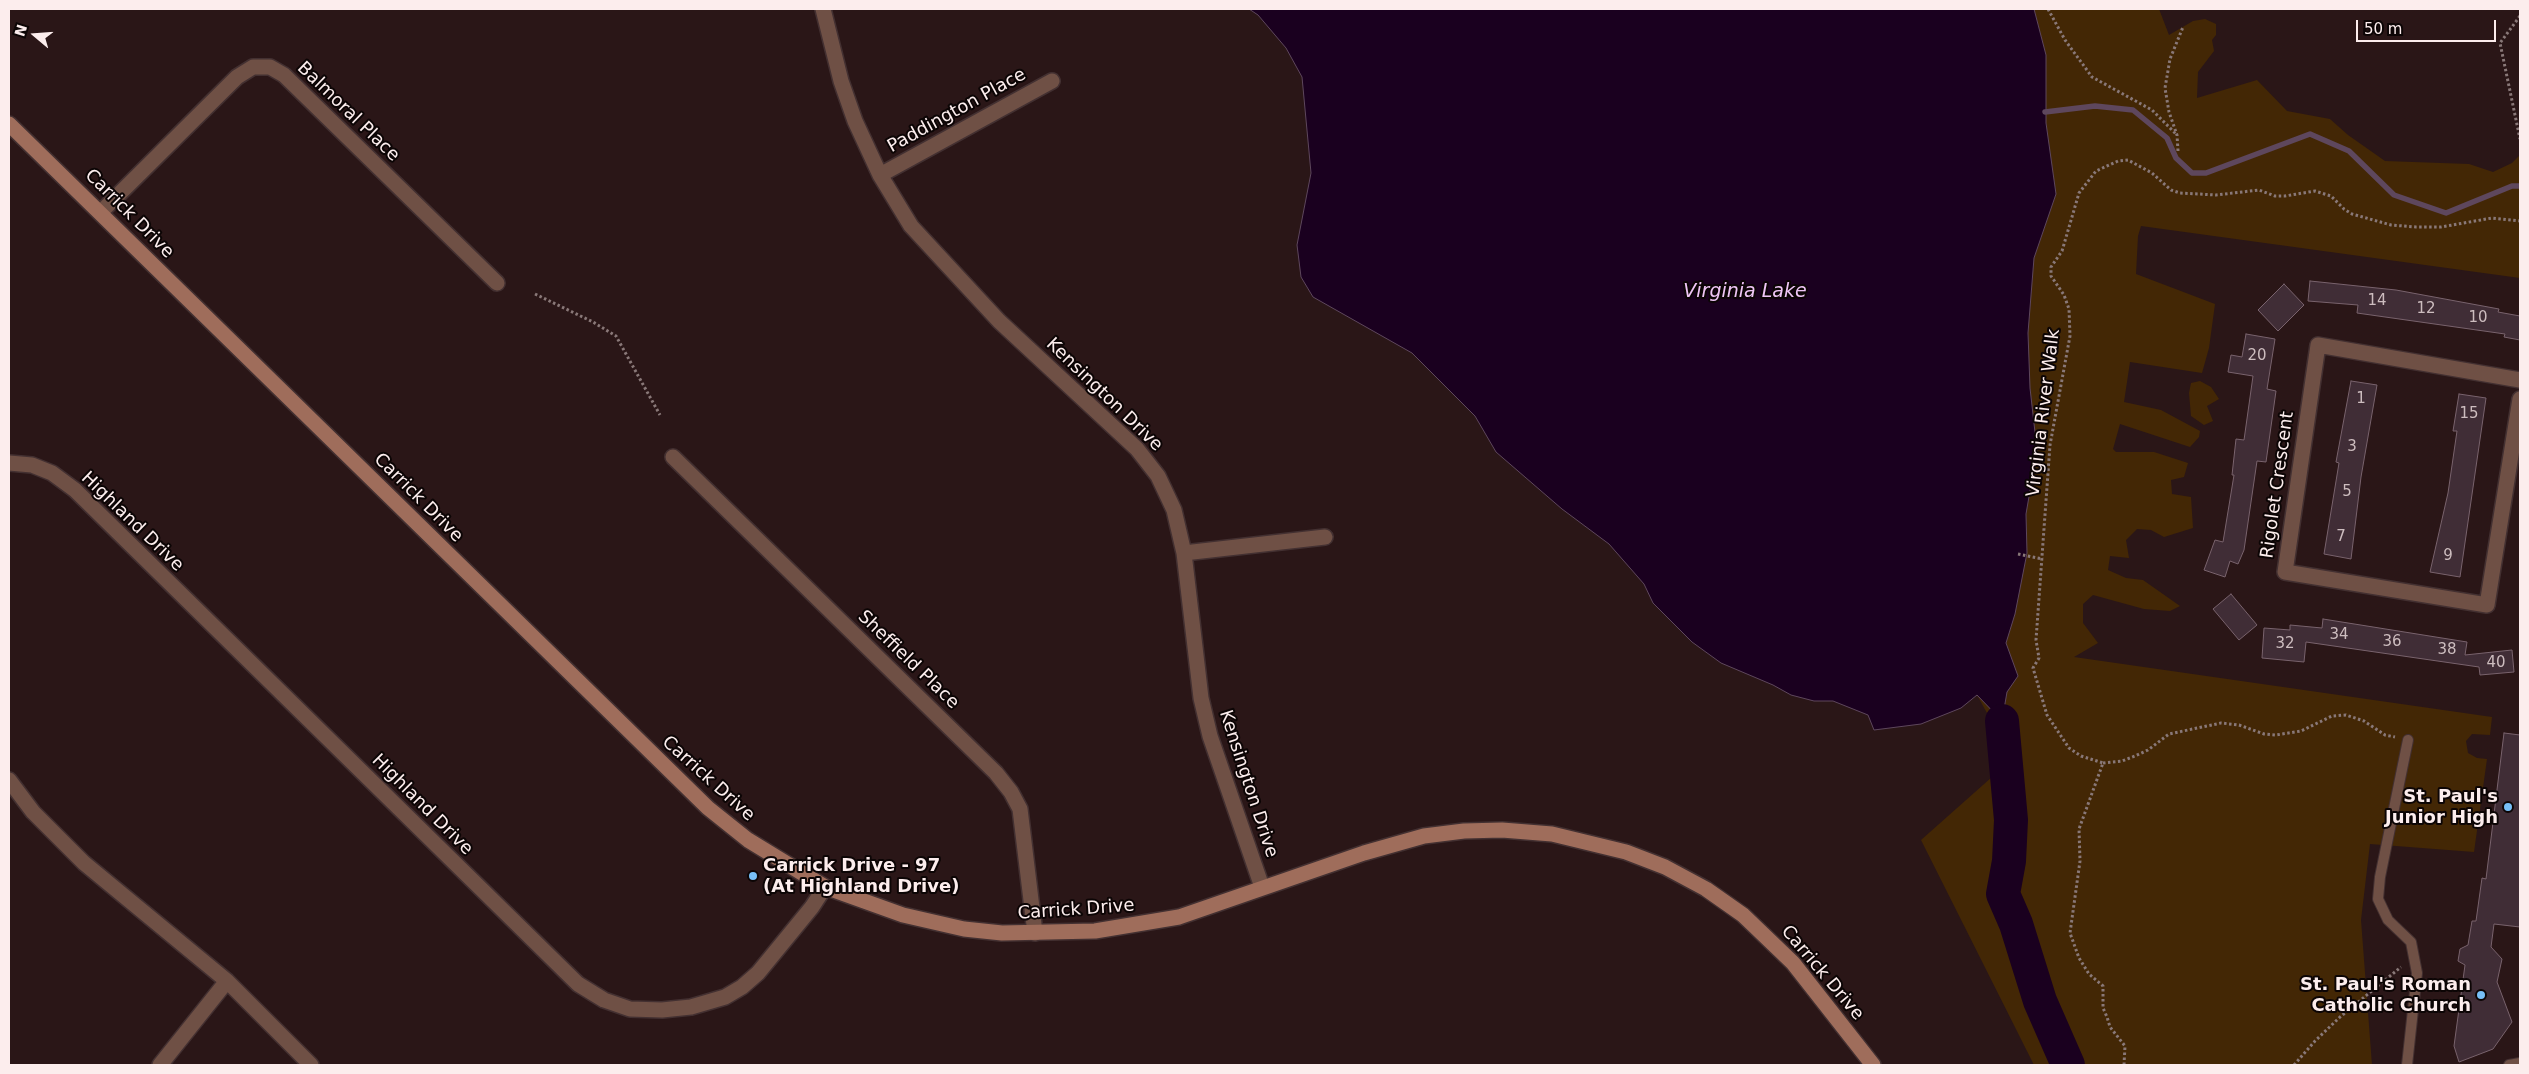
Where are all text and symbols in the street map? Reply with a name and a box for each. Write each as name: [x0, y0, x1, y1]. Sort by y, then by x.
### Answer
north arrow: [10, 10, 60, 60]
scale bar: [2359, 10, 2499, 42]
text: 50 m: [2364, 20, 2402, 38]
text: N: [11, 22, 30, 38]
street label: Balmoral Place: [292, 58, 404, 166]
street label: Paddington Place: [884, 64, 1030, 158]
street label: Carrick Drive: [80, 165, 178, 263]
water label: Virginia Lake: [1683, 281, 1807, 303]
house number: 14: [2367, 292, 2387, 310]
house number: 12: [2416, 300, 2436, 318]
house number: 10: [2468, 309, 2488, 327]
street label: Virginia River Walk: [2023, 328, 2065, 498]
street label: Kensington Drive: [1041, 334, 1167, 456]
house number: 20: [2247, 347, 2267, 365]
house number: 1: [2356, 390, 2366, 408]
house number: 15: [2459, 405, 2479, 423]
street label: Rigolet Crescent: [2257, 410, 2299, 560]
house number: 3: [2347, 438, 2357, 456]
street label: Carrick Drive: [369, 449, 467, 547]
street label: Highland Drive: [76, 468, 188, 576]
house number: 5: [2342, 483, 2352, 501]
house number: 7: [2336, 528, 2346, 546]
house number: 9: [2443, 547, 2453, 565]
street label: Sheffield Place: [853, 606, 963, 714]
house number: 34: [2329, 626, 2349, 644]
house number: 36: [2382, 633, 2402, 651]
house number: 32: [2275, 635, 2295, 653]
house number: 38: [2437, 641, 2457, 659]
house number: 40: [2486, 654, 2506, 672]
street label: Kensington Drive: [1214, 708, 1282, 860]
street label: Carrick Drive: [657, 732, 759, 826]
street label: Highland Drive: [367, 750, 477, 860]
place label: St. Paul's Junior High: [2385, 786, 2498, 829]
marker: St. Paul's Junior High: [2502, 801, 2514, 813]
place label: Carrick Drive - 97 (At Highland Drive): [763, 855, 959, 898]
marker: Carrick Drive - 97 (At Highland Drive): [747, 870, 759, 882]
street label: Carrick Drive: [1017, 895, 1135, 925]
street label: Carrick Drive: [1776, 921, 1868, 1025]
place label: St. Paul's Roman Catholic Church: [2300, 974, 2471, 1016]
marker: St. Paul's Roman Catholic Church: [2475, 989, 2487, 1001]

